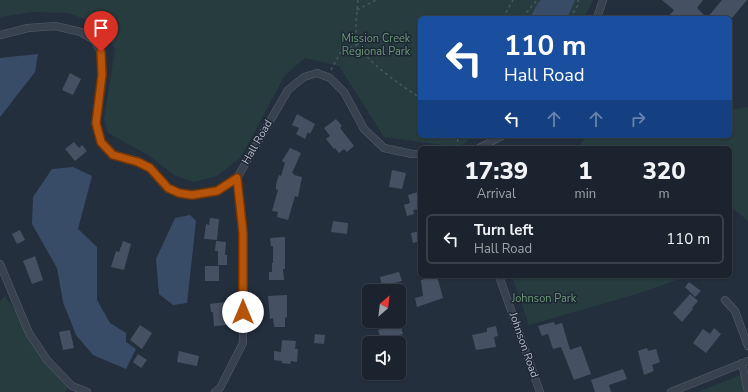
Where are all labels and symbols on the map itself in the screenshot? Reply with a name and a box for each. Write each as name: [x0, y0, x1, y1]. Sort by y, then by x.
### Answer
pin: [84, 11, 118, 52]
park label: Mission Creek Regional Park: [342, 31, 411, 59]
street label: Hall Road: [238, 117, 276, 167]
north arrow: [362, 284, 406, 328]
position arrow: [222, 291, 264, 333]
park label: Johnson Park: [511, 291, 577, 306]
street label: Johnson Road: [505, 309, 542, 380]

